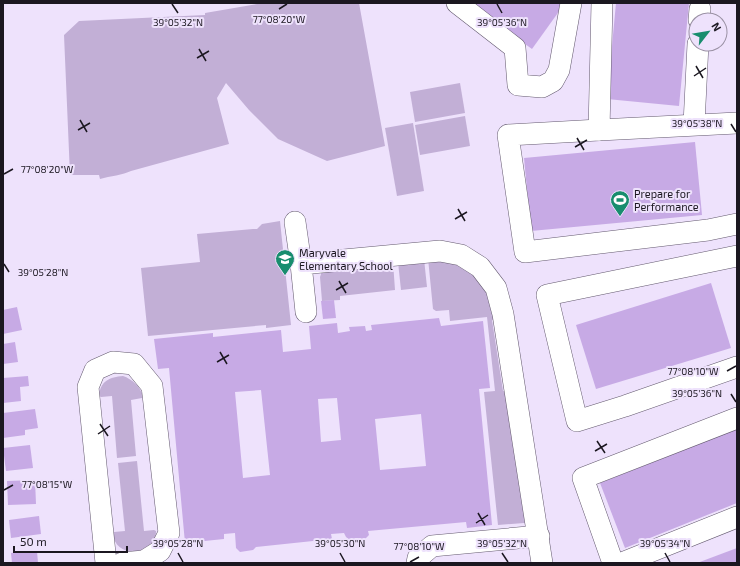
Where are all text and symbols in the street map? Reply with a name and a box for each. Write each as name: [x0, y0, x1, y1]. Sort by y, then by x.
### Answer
north arrow: [688, 12, 728, 52]
text: 77°08'20"W: [253, 13, 306, 25]
text: 39°05'32"N: [153, 16, 203, 28]
text: 39°05'36"N: [477, 16, 527, 28]
text: N: [709, 20, 725, 33]
text: 39°05'38"N: [672, 117, 722, 129]
text: 77°08'20"W: [21, 163, 74, 175]
place label: Prepare for Performance: [634, 187, 699, 213]
sports icon: Prepare for Performance: [609, 189, 631, 217]
place label: Maryvale Elementary School: [299, 246, 393, 272]
school or university icon: Maryvale Elementary School: [274, 248, 296, 276]
text: 39°05'28"N: [18, 266, 68, 278]
text: 77°08'10"W: [667, 365, 719, 377]
text: 39°05'36"N: [672, 387, 722, 399]
text: 77°08'15"W: [22, 478, 73, 490]
scale bar: [14, 528, 127, 554]
text: 50 m: [20, 534, 47, 548]
text: 39°05'28"N: [153, 537, 203, 549]
text: 39°05'30"N: [315, 537, 365, 549]
text: 39°05'32"N: [477, 537, 527, 549]
text: 39°05'34"N: [640, 537, 690, 549]
text: 77°08'10"W: [393, 540, 445, 552]

